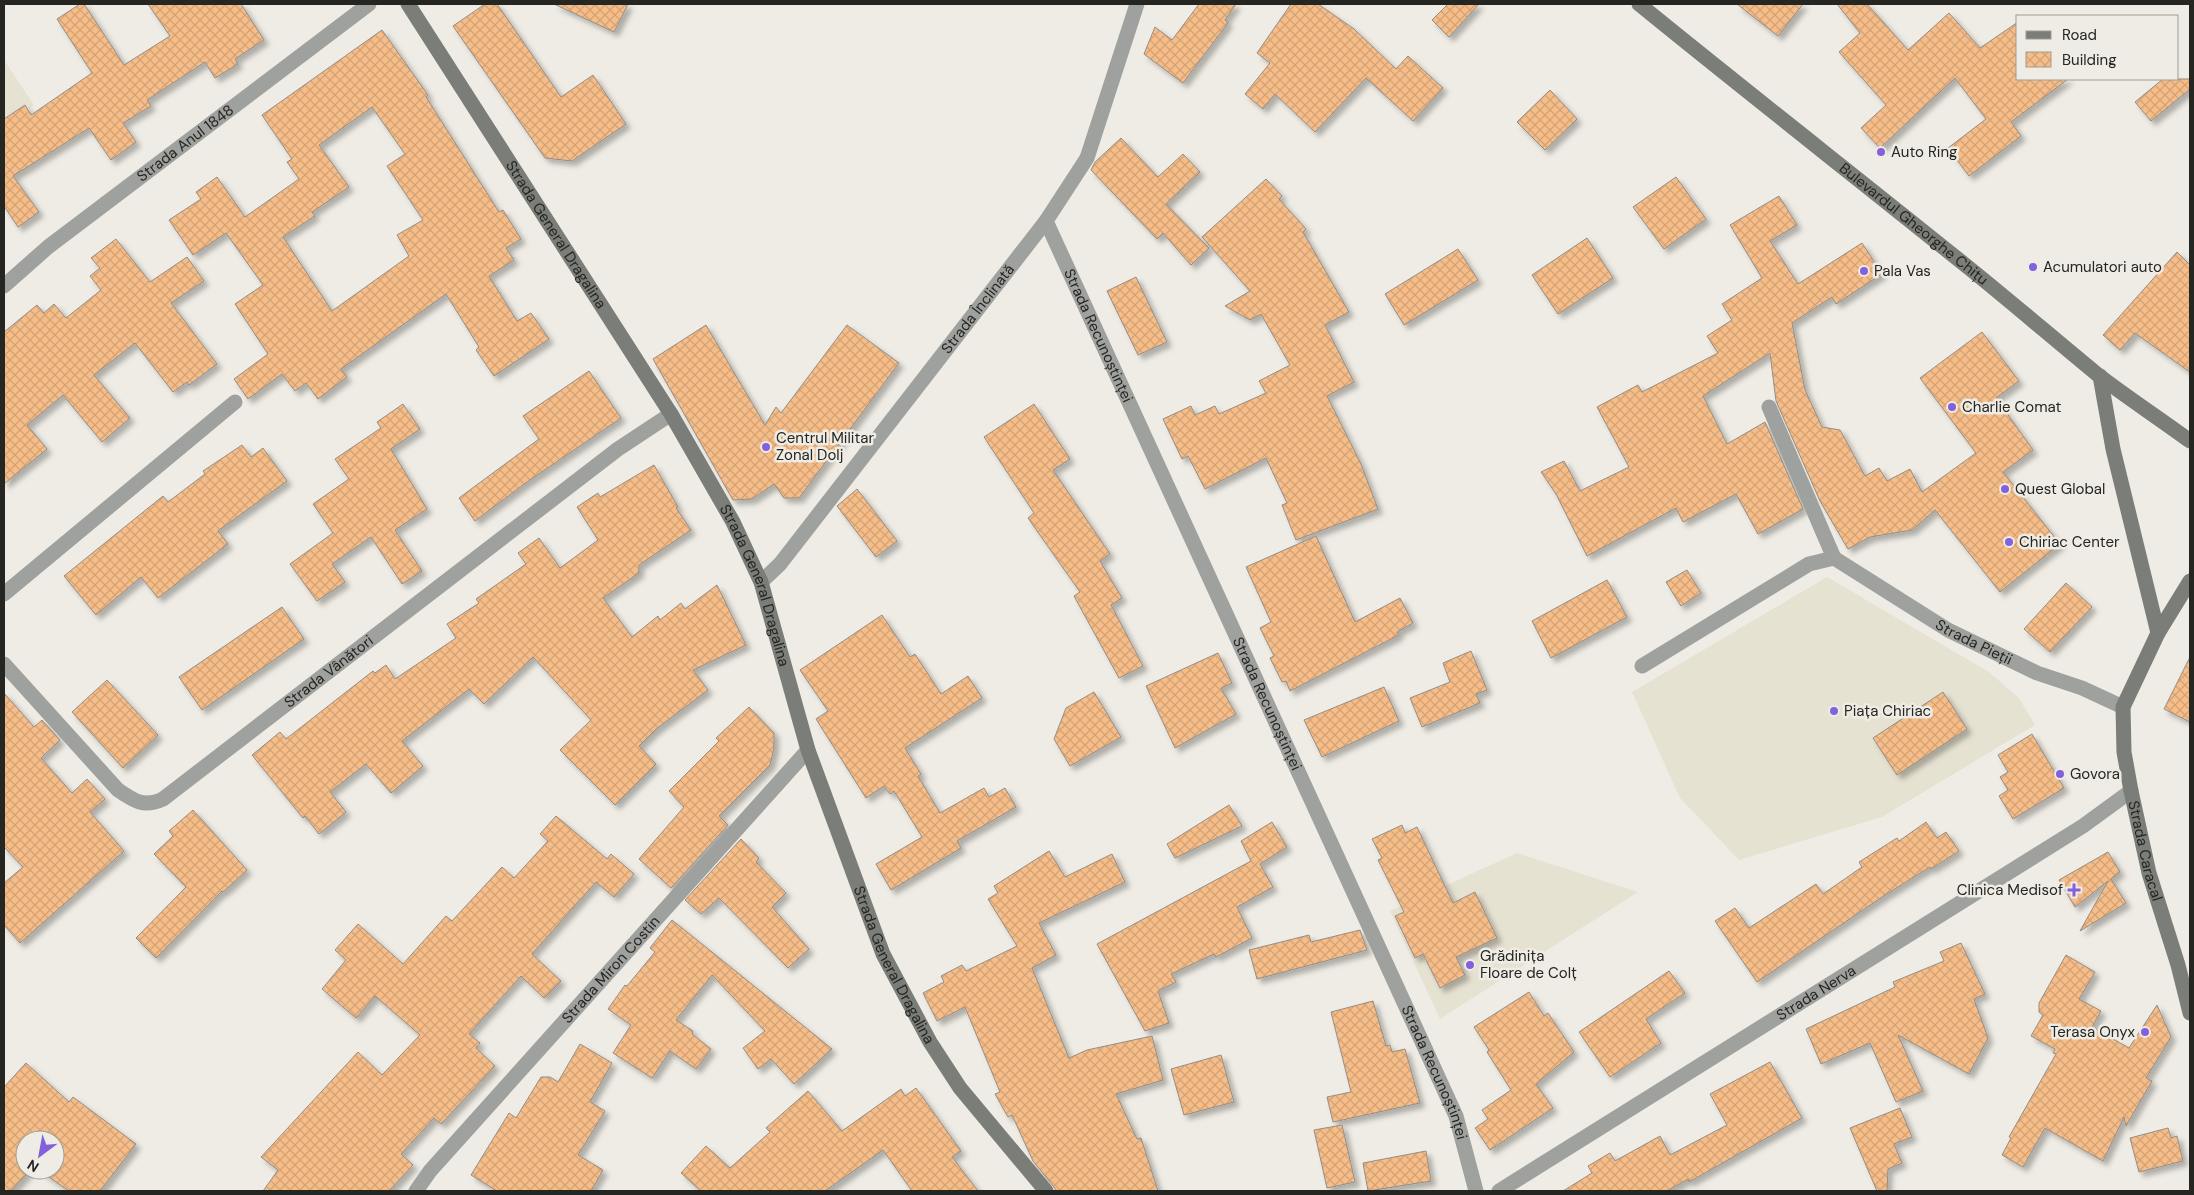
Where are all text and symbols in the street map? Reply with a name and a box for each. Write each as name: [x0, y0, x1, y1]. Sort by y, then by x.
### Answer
legend: [2016, 15, 2179, 80]
text: Road: [2062, 25, 2097, 45]
text: Building: [2062, 50, 2117, 70]
street label: Strada Anul 1848: [133, 100, 238, 186]
place label: Auto Ring: [1891, 142, 1957, 162]
marker: Auto Ring: [1875, 146, 1887, 158]
street label: Strada General Dragalina: [501, 157, 611, 313]
street label: Bulevardul Gheorghe Chițu: [1835, 158, 1992, 290]
place label: Acumulatori auto: [2043, 257, 2162, 277]
street label: Strada Înclinată: [937, 260, 1019, 358]
place label: Pala Vas: [1874, 261, 1931, 281]
marker: Acumulatori auto: [2027, 261, 2039, 273]
marker: Pala Vas: [1858, 265, 1870, 277]
street label: Strada Recunoștinței: [1059, 266, 1138, 406]
place label: Charlie Comat: [1962, 397, 2062, 417]
marker: Charlie Comat: [1946, 401, 1958, 413]
place label: Centrul Militar Zonal Dolj: [776, 428, 874, 465]
marker: Centrul Militar Zonal Dolj: [760, 441, 772, 453]
place label: Quest Global: [2015, 479, 2105, 499]
marker: Quest Global: [1999, 483, 2011, 495]
street label: Strada General Dragalina: [715, 501, 794, 669]
place label: Chiriac Center: [2019, 532, 2120, 552]
marker: Chiriac Center: [2003, 536, 2015, 548]
street label: Strada Pieții: [1932, 615, 2016, 670]
street label: Strada Vânători: [280, 631, 377, 712]
street label: Strada Recunoștinței: [1228, 634, 1306, 774]
place label: Piața Chiriac: [1844, 701, 1931, 721]
marker: Piața Chiriac: [1828, 705, 1840, 717]
place label: Govora: [2070, 764, 2120, 784]
marker: Govora: [2054, 768, 2066, 780]
street label: Strada Caracal: [2123, 799, 2167, 904]
place label: Clinica Medisof: [1957, 880, 2063, 900]
street label: Strada General Dragalina: [849, 883, 939, 1047]
marker: Clinica Medisof: [2067, 883, 2081, 897]
street label: Strada Miron Costin: [557, 912, 664, 1028]
place label: Grădinița Floare de Colț: [1480, 946, 1577, 983]
marker: Grădinița Floare de Colț: [1464, 959, 1476, 971]
street label: Strada Nerva: [1773, 960, 1860, 1025]
street label: Strada Recunoștinței: [1397, 1002, 1472, 1142]
place label: Terasa Onyx: [2050, 1022, 2136, 1042]
marker: Terasa Onyx: [2139, 1026, 2151, 1038]
north arrow: [15, 1130, 65, 1180]
text: N: [24, 1156, 42, 1176]

